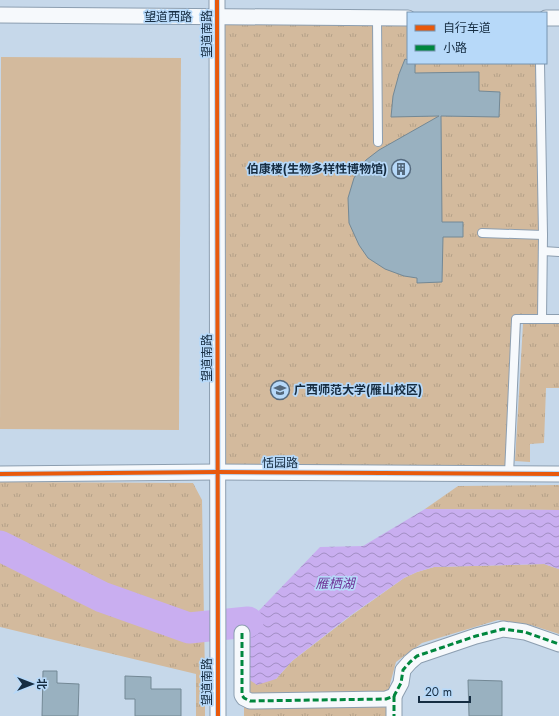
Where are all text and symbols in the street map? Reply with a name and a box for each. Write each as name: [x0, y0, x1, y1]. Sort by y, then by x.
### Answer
street label: 望道西路: [144, 8, 192, 26]
street label: 望道南路: [198, 10, 216, 58]
legend: [407, 12, 547, 64]
text: 自行车道: [443, 19, 491, 37]
text: 小路: [443, 39, 467, 57]
building icon: 伯康楼(生物多样性博物馆): [390, 158, 412, 180]
place label: 伯康楼(生物多样性博物馆): [247, 160, 387, 178]
street label: 望道南路: [198, 334, 216, 382]
school or university icon: 广西师范大学(雁山校区): [269, 379, 291, 401]
place label: 广西师范大学(雁山校区): [294, 381, 422, 399]
street label: 恬园路: [262, 454, 298, 472]
water label: 雁栖湖: [315, 574, 356, 593]
street label: 望道南路: [198, 658, 216, 706]
north arrow: [12, 664, 52, 704]
scale bar: [419, 678, 470, 704]
text: 北: [34, 679, 50, 690]
text: 20 m: [425, 683, 452, 701]

